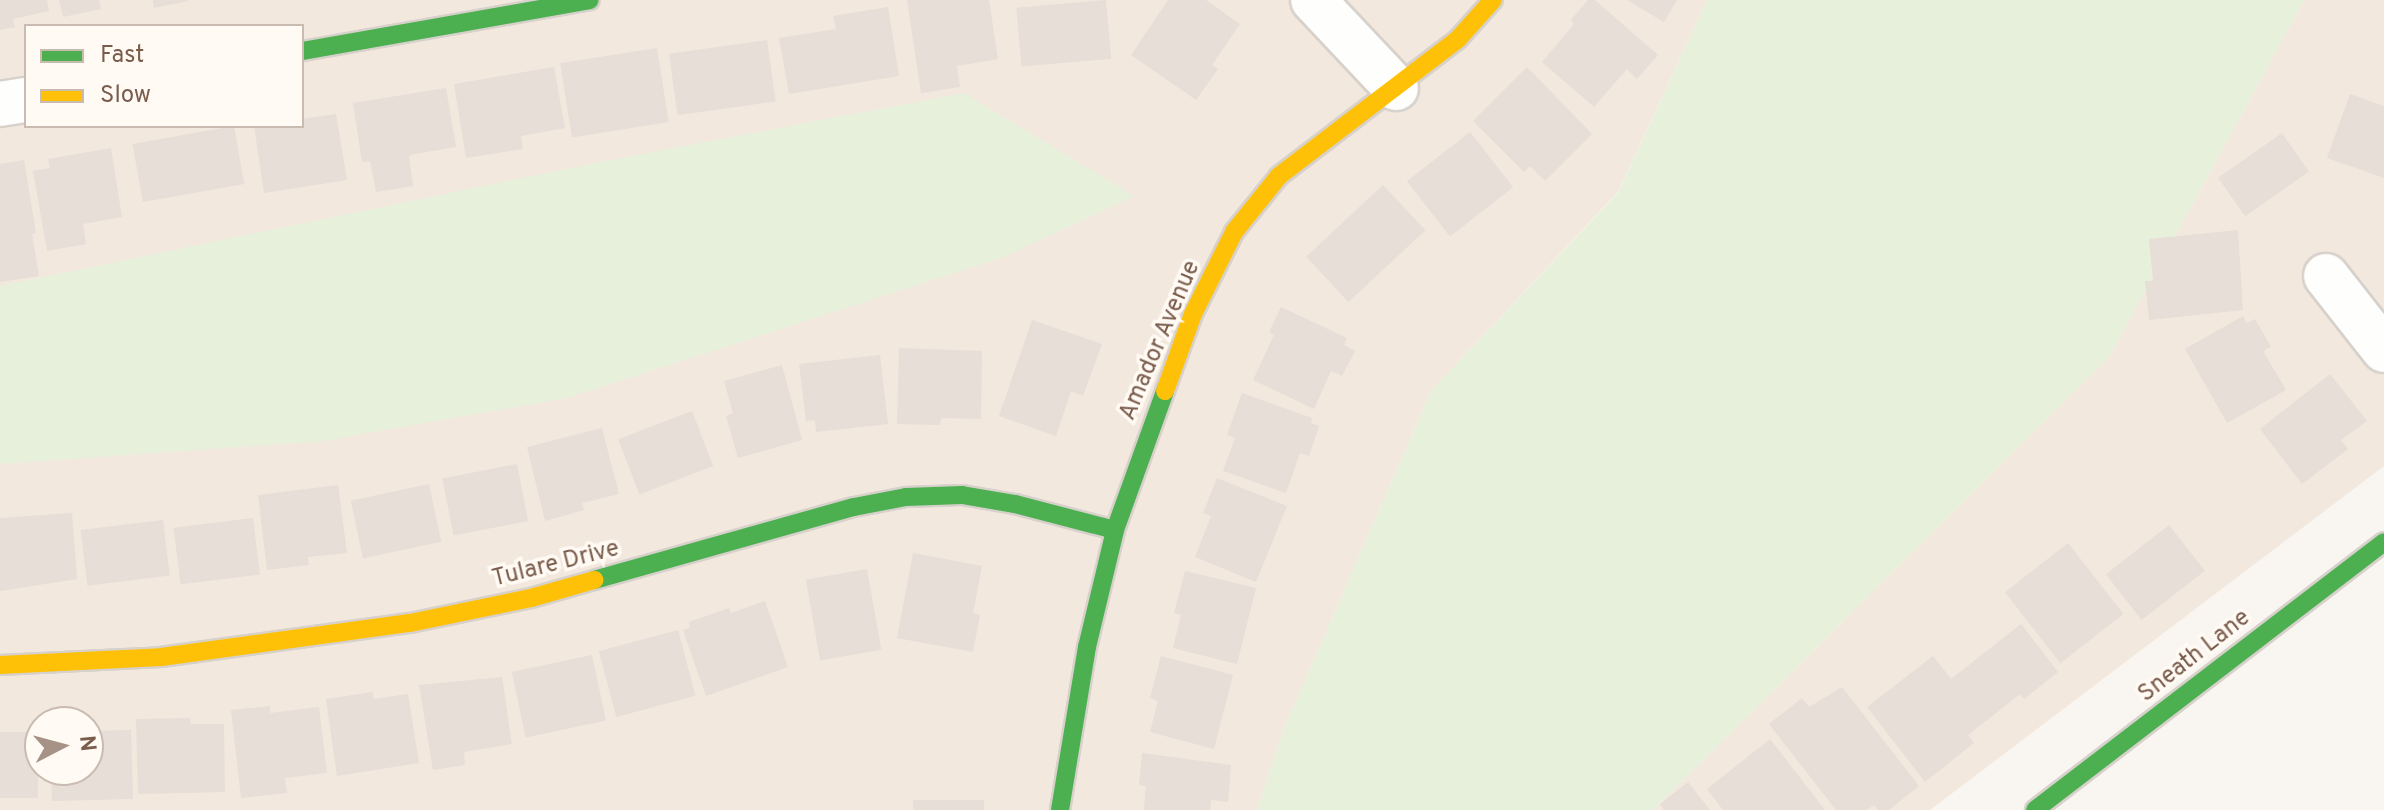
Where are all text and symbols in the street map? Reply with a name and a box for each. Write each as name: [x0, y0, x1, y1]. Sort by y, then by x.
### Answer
legend: [24, 24, 304, 128]
text: Fast: [100, 41, 144, 71]
text: Slow: [100, 81, 151, 111]
street label: Amador Avenue: [1114, 256, 1208, 426]
street label: Tulare Drive: [489, 535, 623, 595]
street label: Sneath Lane: [2133, 604, 2257, 710]
north arrow: [24, 706, 104, 786]
text: N: [72, 734, 101, 753]

